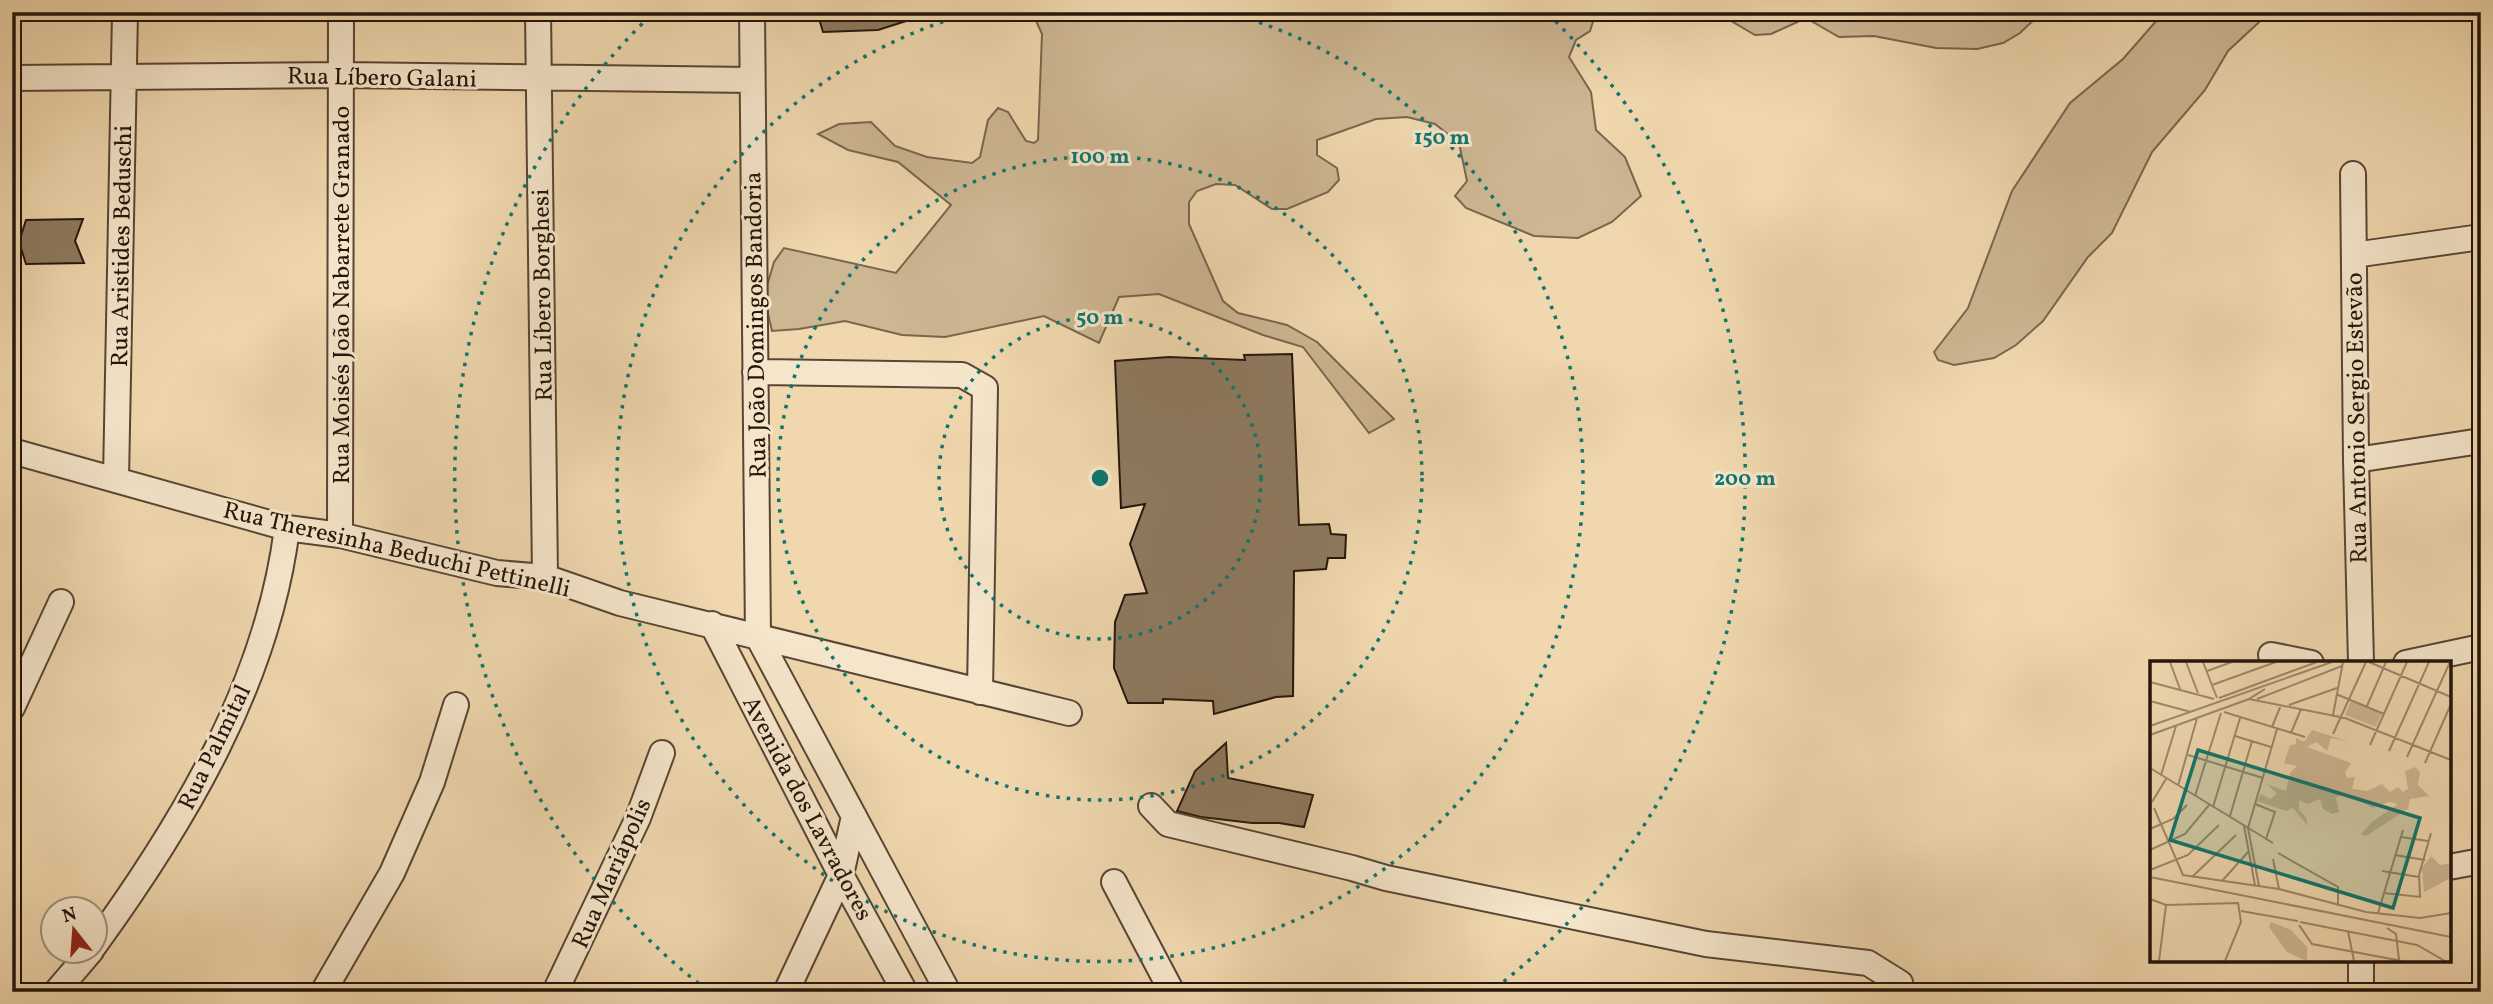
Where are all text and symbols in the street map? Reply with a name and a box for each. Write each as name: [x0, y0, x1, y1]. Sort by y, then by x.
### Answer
street label: Rua Líbero Galani: [287, 60, 477, 98]
street label: Rua Moisés João Nabarrete Granado: [326, 106, 360, 484]
text: 150 m: [1414, 124, 1470, 153]
street label: Rua Aristides Beduschi: [104, 125, 142, 367]
text: 100 m: [1070, 143, 1130, 172]
street label: Rua João Domingos Bandoria: [737, 171, 777, 479]
street label: Rua Líbero Borghesi: [525, 188, 563, 402]
street label: Rua Antonio Sergio Estevão: [2338, 272, 2378, 564]
text: 50 m: [1076, 304, 1124, 333]
text: 200 m: [1714, 465, 1776, 494]
centre of rings: [1088, 466, 1112, 490]
street label: Rua Theresinha Beduchi Pettinelli: [220, 494, 573, 607]
inset map: [2150, 661, 2451, 962]
street label: Rua Palmital: [171, 679, 261, 816]
street label: Avenida dos Lavradores: [733, 691, 880, 927]
street label: Rua Mariápolis: [565, 793, 661, 954]
north arrow: [38, 895, 108, 965]
text: N: [59, 901, 80, 930]

